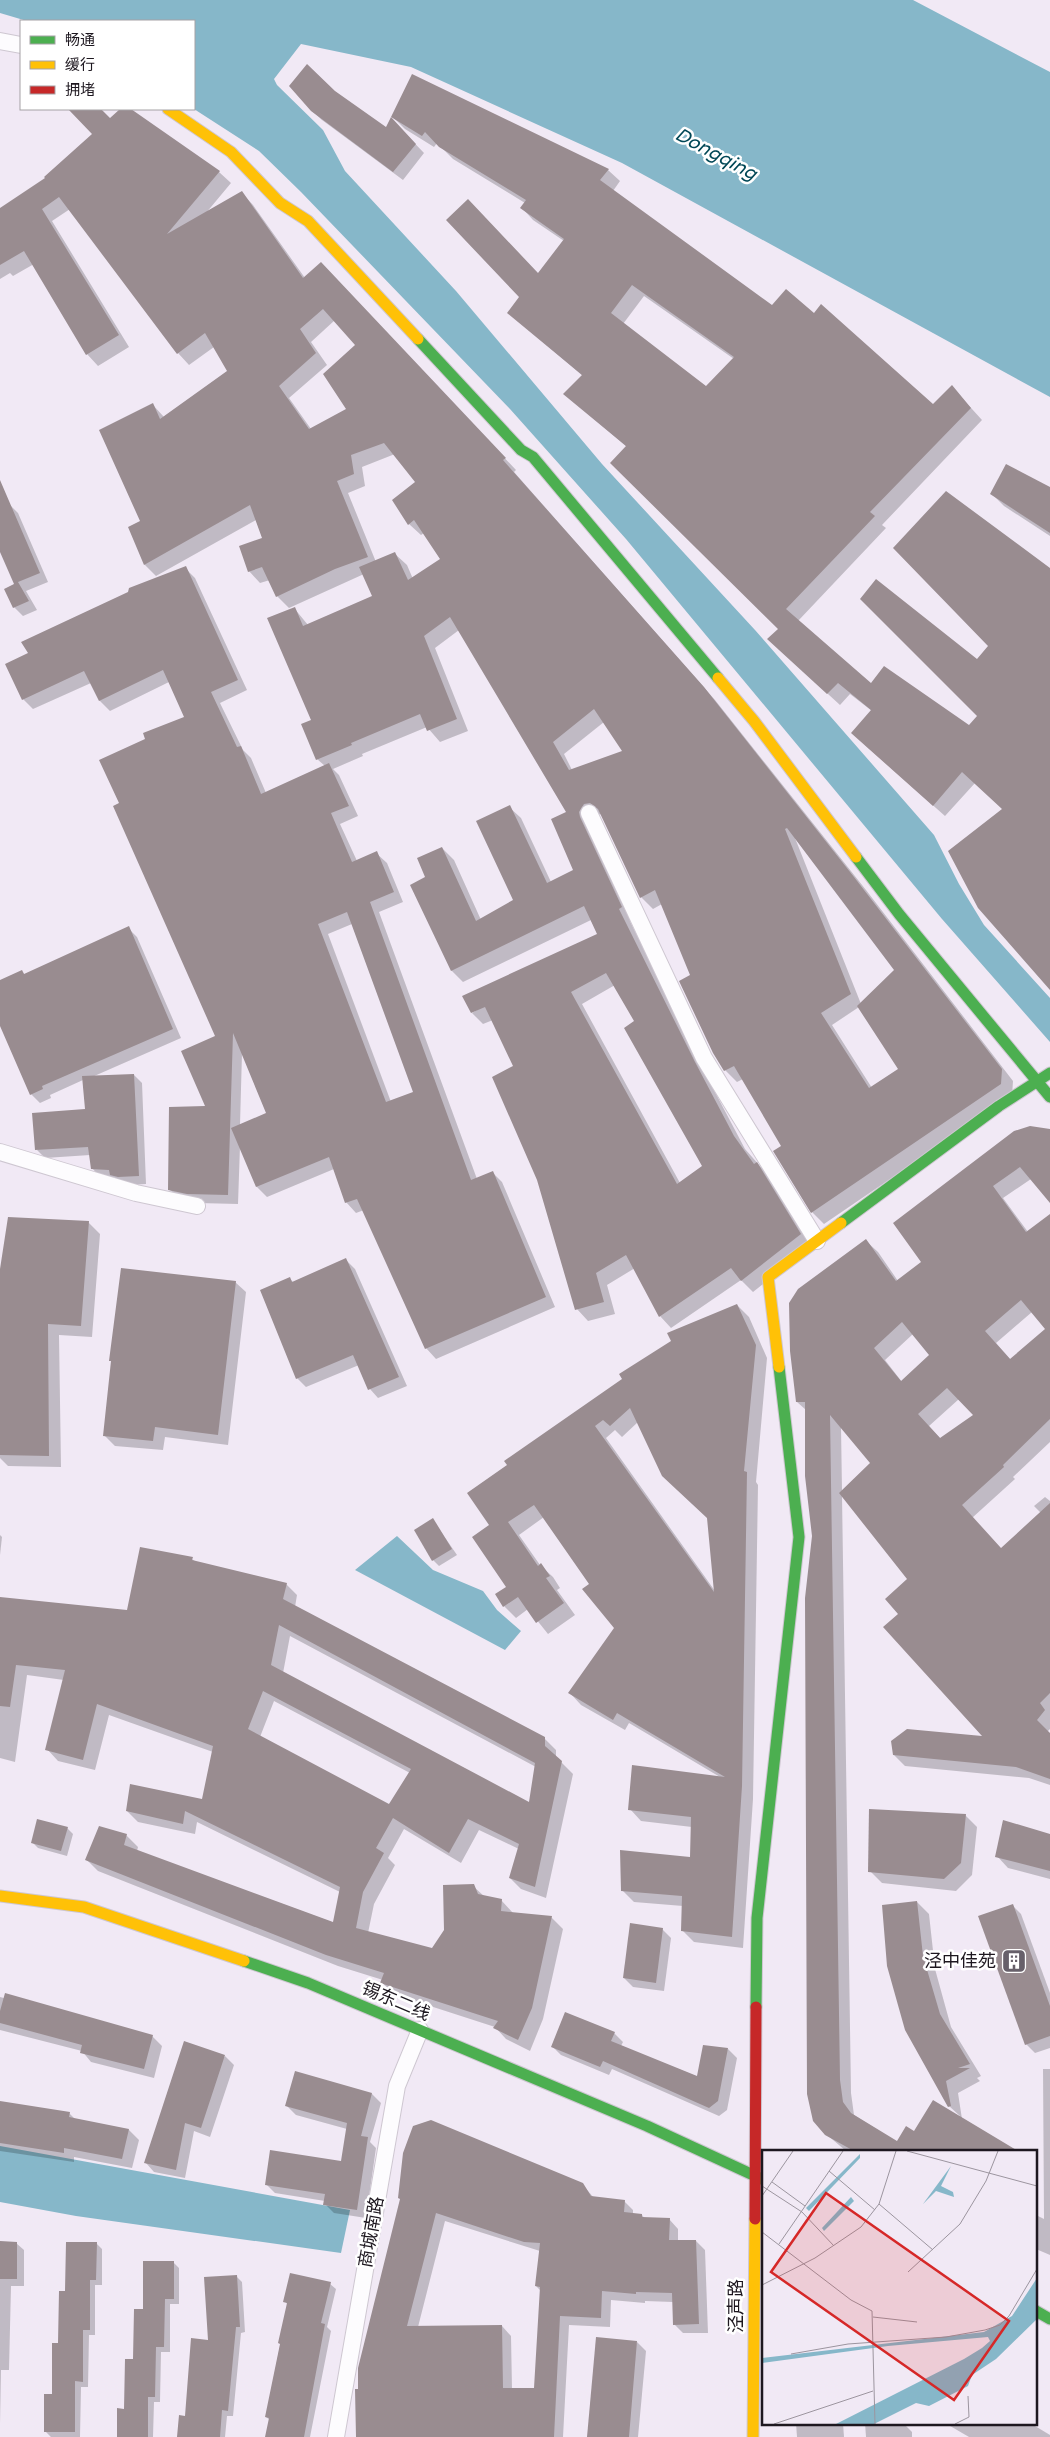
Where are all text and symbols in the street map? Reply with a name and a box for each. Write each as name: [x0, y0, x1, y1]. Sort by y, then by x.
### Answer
legend: [20, 20, 195, 110]
text: 畅通: [65, 31, 95, 49]
text: 缓行: [65, 56, 95, 74]
text: 拥堵: [65, 81, 95, 99]
water label: Dongqing: [671, 123, 761, 185]
building icon: 泾中佳苑: [1001, 1948, 1027, 1974]
place label: 泾中佳苑: [924, 1950, 996, 1972]
street label: 锡东二线: [359, 1977, 433, 2025]
inset map: [762, 2150, 1038, 2424]
street label: 商城南路: [354, 2195, 388, 2269]
street label: 泾声路: [725, 2279, 747, 2333]

